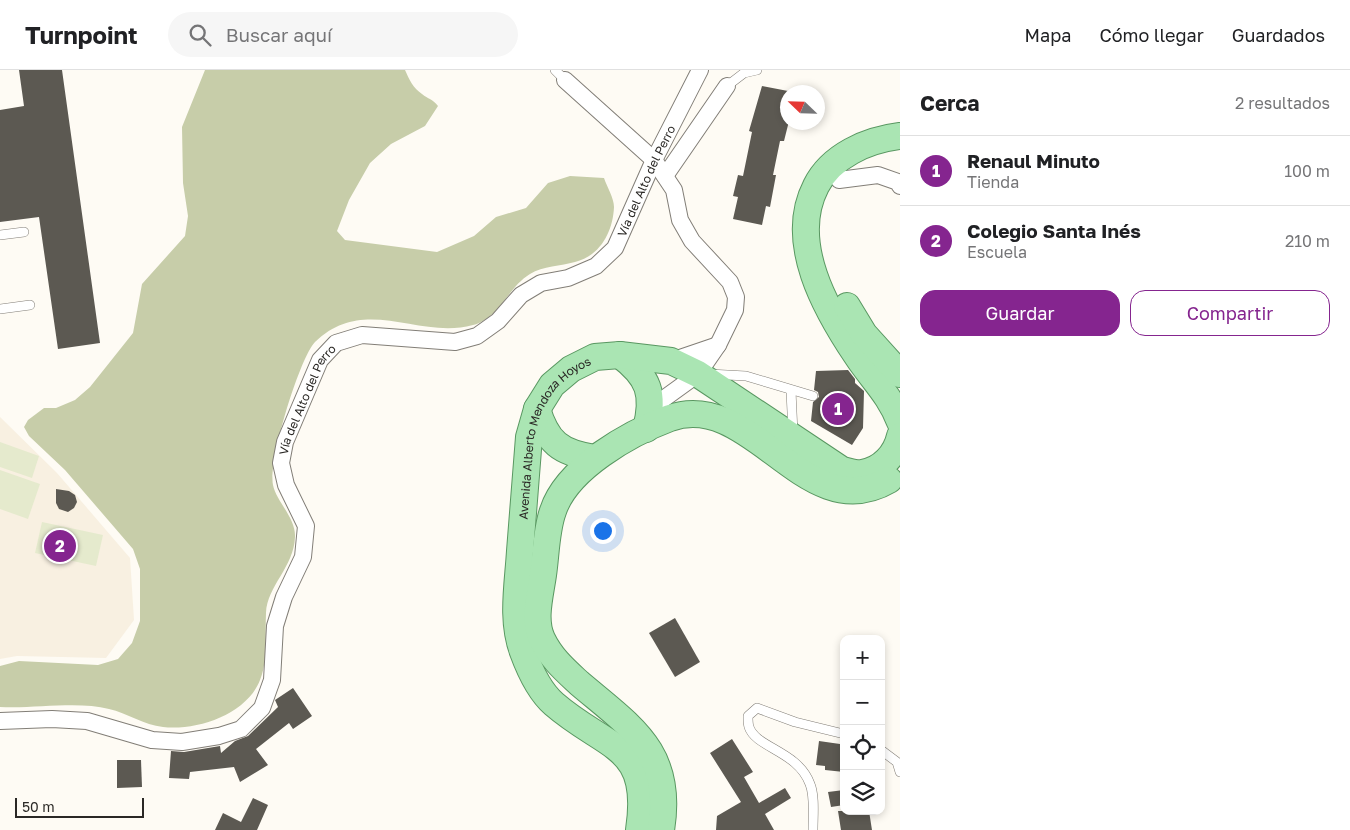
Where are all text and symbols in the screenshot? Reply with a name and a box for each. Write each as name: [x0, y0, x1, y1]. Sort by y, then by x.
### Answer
search box: [168, 12, 518, 57]
text: Turnpoint: [25, 20, 138, 49]
icon: search: [186, 21, 214, 49]
text: Buscar aquí: [226, 23, 332, 46]
text: Mapa: [1025, 24, 1071, 46]
text: Cómo llegar: [1099, 24, 1204, 46]
text: Guardados: [1232, 24, 1325, 46]
north arrow: [780, 85, 825, 130]
text: Cerca: [920, 90, 979, 116]
text: 2 resultados: [1235, 93, 1330, 113]
street label: Vía del Alto del Perro: [614, 122, 678, 239]
text: Renaul Minuto: [967, 149, 1100, 172]
text: 1: [932, 161, 940, 181]
text: 100 m: [1284, 161, 1330, 181]
text: Tienda: [967, 172, 1019, 192]
text: Colegio Santa Inés: [967, 219, 1141, 242]
text: 2: [931, 231, 941, 251]
text: 210 m: [1285, 231, 1330, 251]
text: Escuela: [967, 242, 1027, 262]
button: Guardar: [920, 290, 1120, 336]
button: Compartir: [1130, 290, 1330, 336]
street label: Vía del Alto del Perro: [275, 341, 339, 456]
street label: Avenida Alberto Mendoza Hoyos: [515, 353, 593, 520]
pin: 1: [822, 390, 854, 428]
your location: [590, 518, 616, 544]
pin: 2: [44, 527, 76, 565]
map controls: [840, 635, 885, 815]
button: +: [840, 635, 885, 680]
button: −: [840, 680, 885, 725]
button: locate: [840, 725, 885, 770]
button: layers: [840, 770, 885, 815]
scale bar: [15, 795, 144, 818]
text: 50 m: [22, 798, 55, 815]

